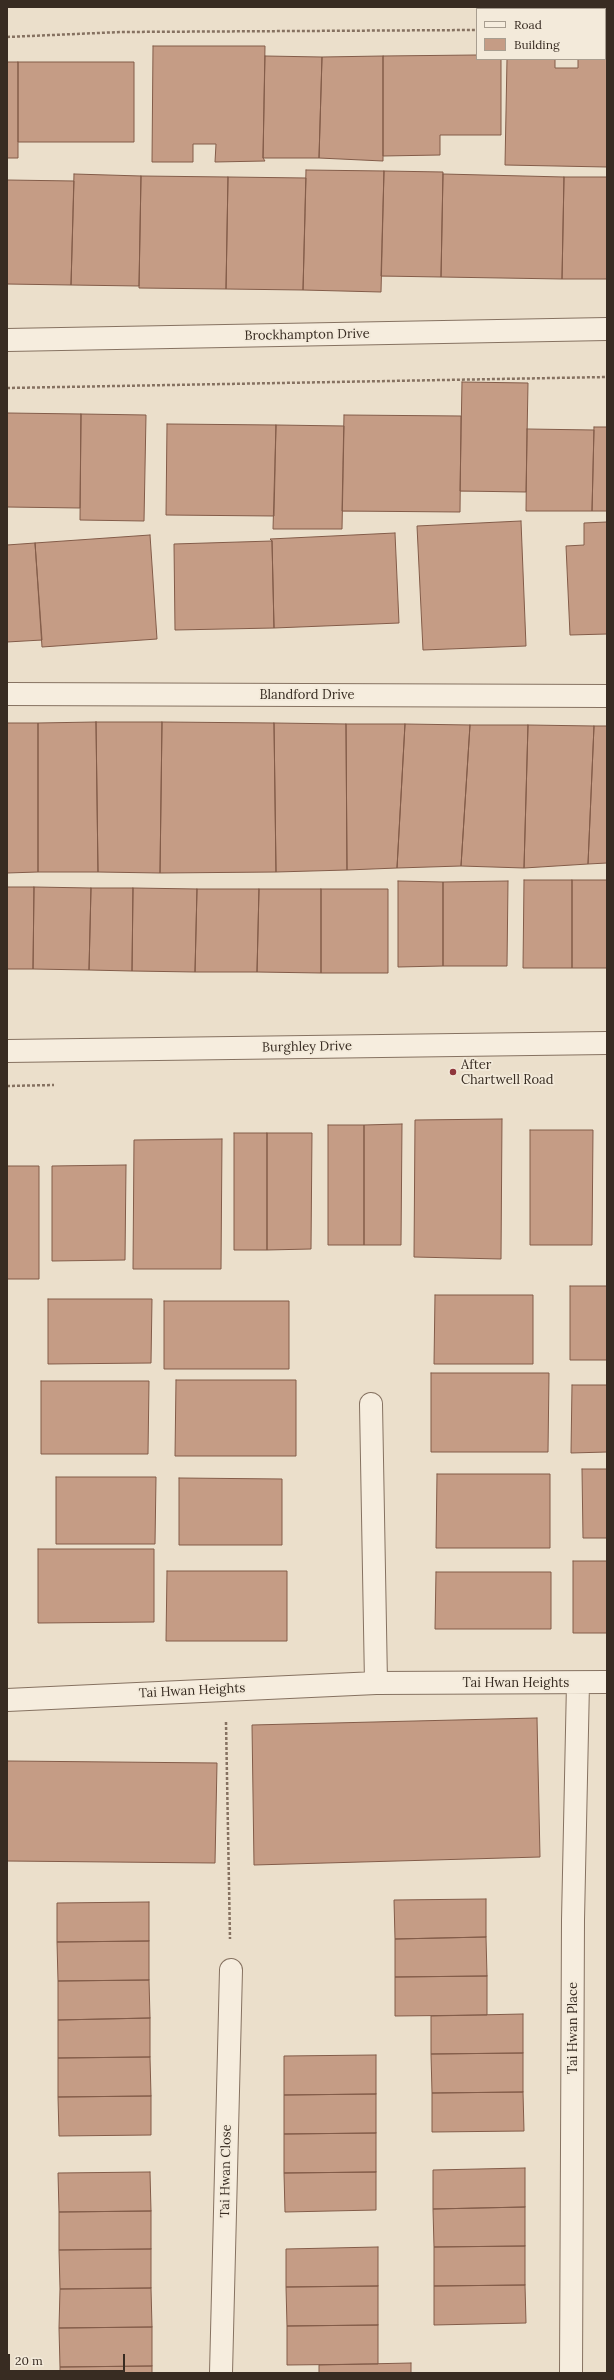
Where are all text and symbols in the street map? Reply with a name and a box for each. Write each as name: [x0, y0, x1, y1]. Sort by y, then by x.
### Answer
legend: [476, 8, 606, 60]
text: Road: [514, 17, 542, 32]
text: Building: [514, 37, 560, 52]
street label: Brockhampton Drive: [244, 326, 370, 344]
street label: Blandford Drive: [259, 687, 355, 703]
street label: Burghley Drive: [262, 1038, 352, 1056]
place label: After Chartwell Road: [461, 1057, 554, 1088]
marker: After Chartwell Road: [448, 1067, 458, 1077]
street label: Tai Hwan Heights: [463, 1675, 569, 1691]
street label: Tai Hwan Heights: [138, 1680, 246, 1702]
street label: Tai Hwan Place: [565, 1982, 581, 2074]
street label: Tai Hwan Close: [217, 2124, 235, 2218]
scale bar: [10, 2346, 127, 2372]
text: 20 m: [15, 2353, 43, 2368]

